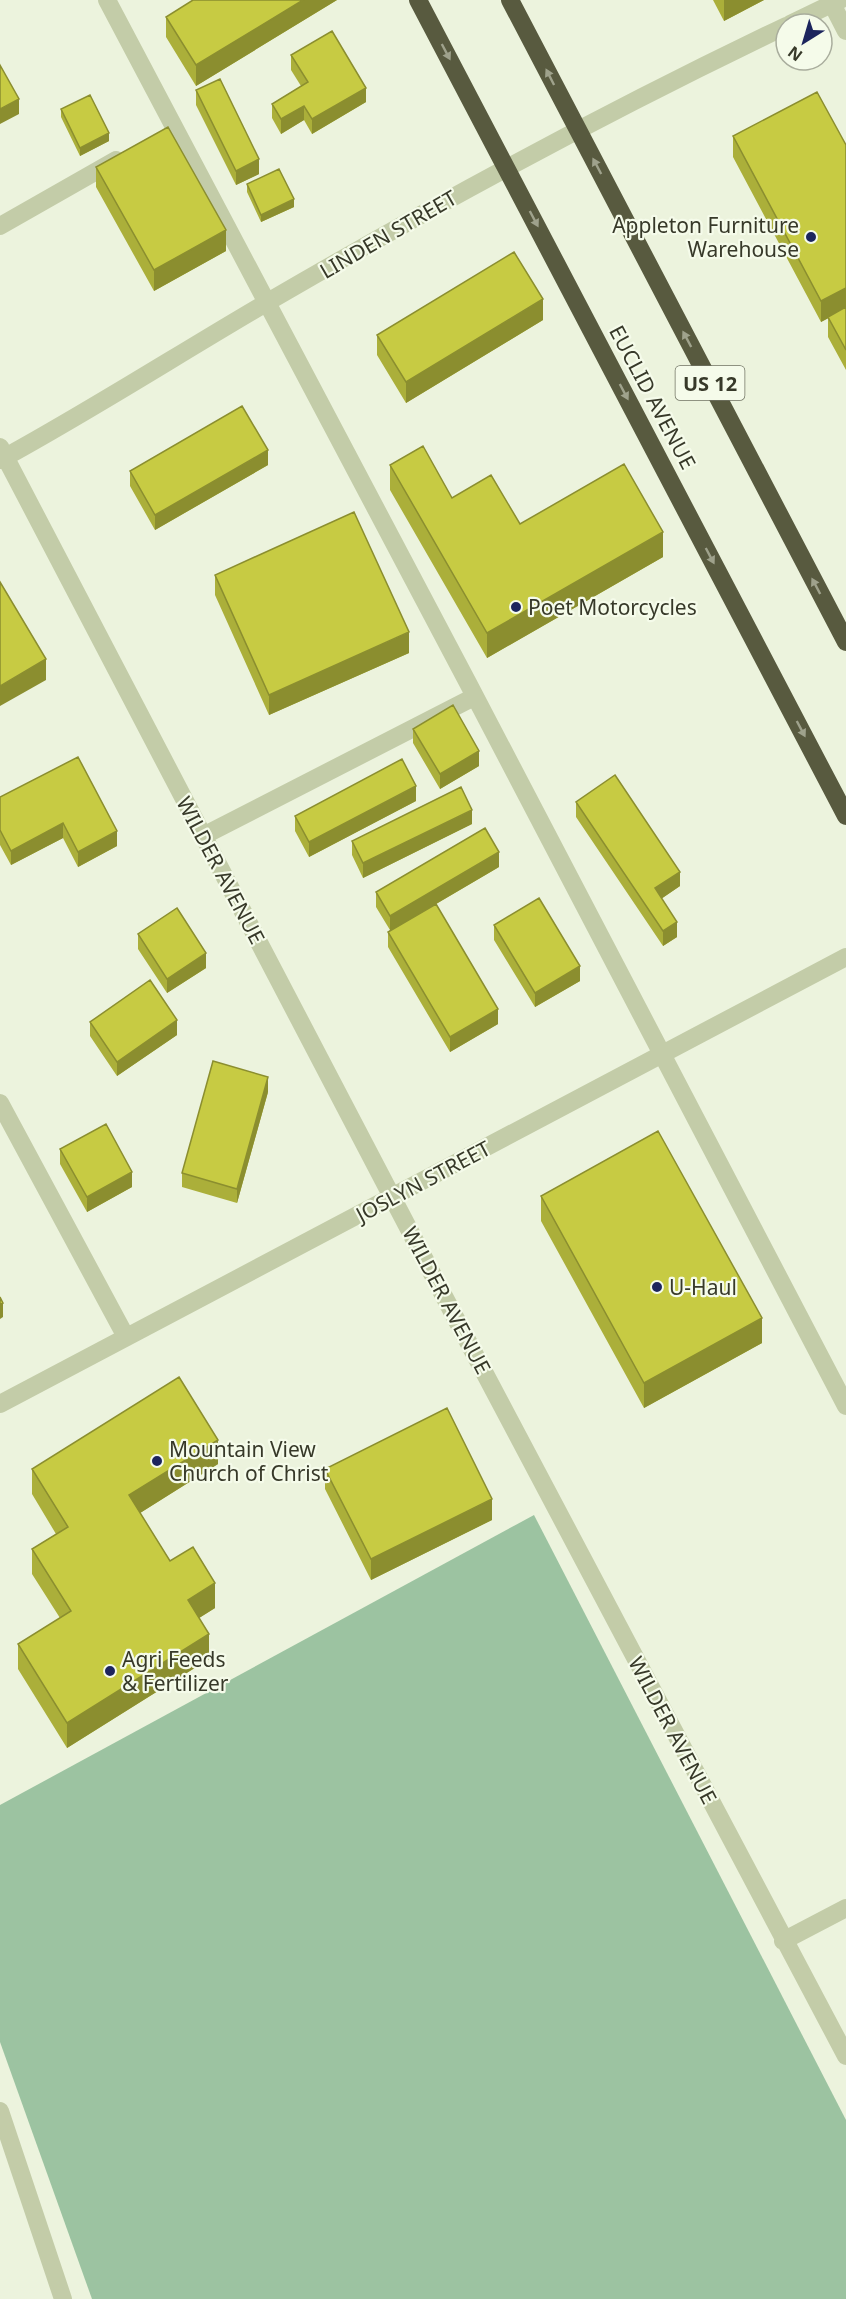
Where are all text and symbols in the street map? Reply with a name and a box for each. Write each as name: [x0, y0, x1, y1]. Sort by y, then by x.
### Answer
north arrow: [774, 12, 834, 72]
text: N: [783, 41, 807, 67]
one-way arrow: [441, 43, 451, 60]
one-way arrow: [545, 68, 555, 85]
one-way arrow: [592, 157, 602, 175]
street label: LINDEN STREET: [314, 183, 462, 285]
one-way arrow: [529, 210, 539, 227]
place label: Appleton Furniture Warehouse: [612, 211, 799, 263]
marker: Appleton Furniture Warehouse: [804, 230, 818, 244]
street label: EUCLID AVENUE: [603, 320, 703, 474]
one-way arrow: [682, 330, 692, 347]
road number: US 12: [676, 366, 744, 400]
one-way arrow: [619, 383, 629, 400]
one-way arrow: [705, 548, 715, 565]
one-way arrow: [812, 577, 822, 595]
place label: Poet Motorcycles: [528, 593, 697, 621]
marker: Poet Motorcycles: [509, 600, 523, 614]
one-way arrow: [795, 720, 805, 738]
street label: WILDER AVENUE: [170, 791, 272, 949]
street label: JOSLYN STREET: [349, 1134, 495, 1229]
street label: WILDER AVENUE: [396, 1221, 498, 1379]
place label: U-Haul: [669, 1273, 737, 1301]
marker: U-Haul: [650, 1280, 664, 1294]
place label: Mountain View Church of Christ: [169, 1435, 329, 1487]
marker: Mountain View Church of Christ: [150, 1454, 164, 1468]
place label: Agri Feeds & Fertilizer: [122, 1645, 229, 1697]
street label: WILDER AVENUE: [622, 1651, 724, 1809]
marker: Agri Feeds & Fertilizer: [103, 1664, 117, 1678]

